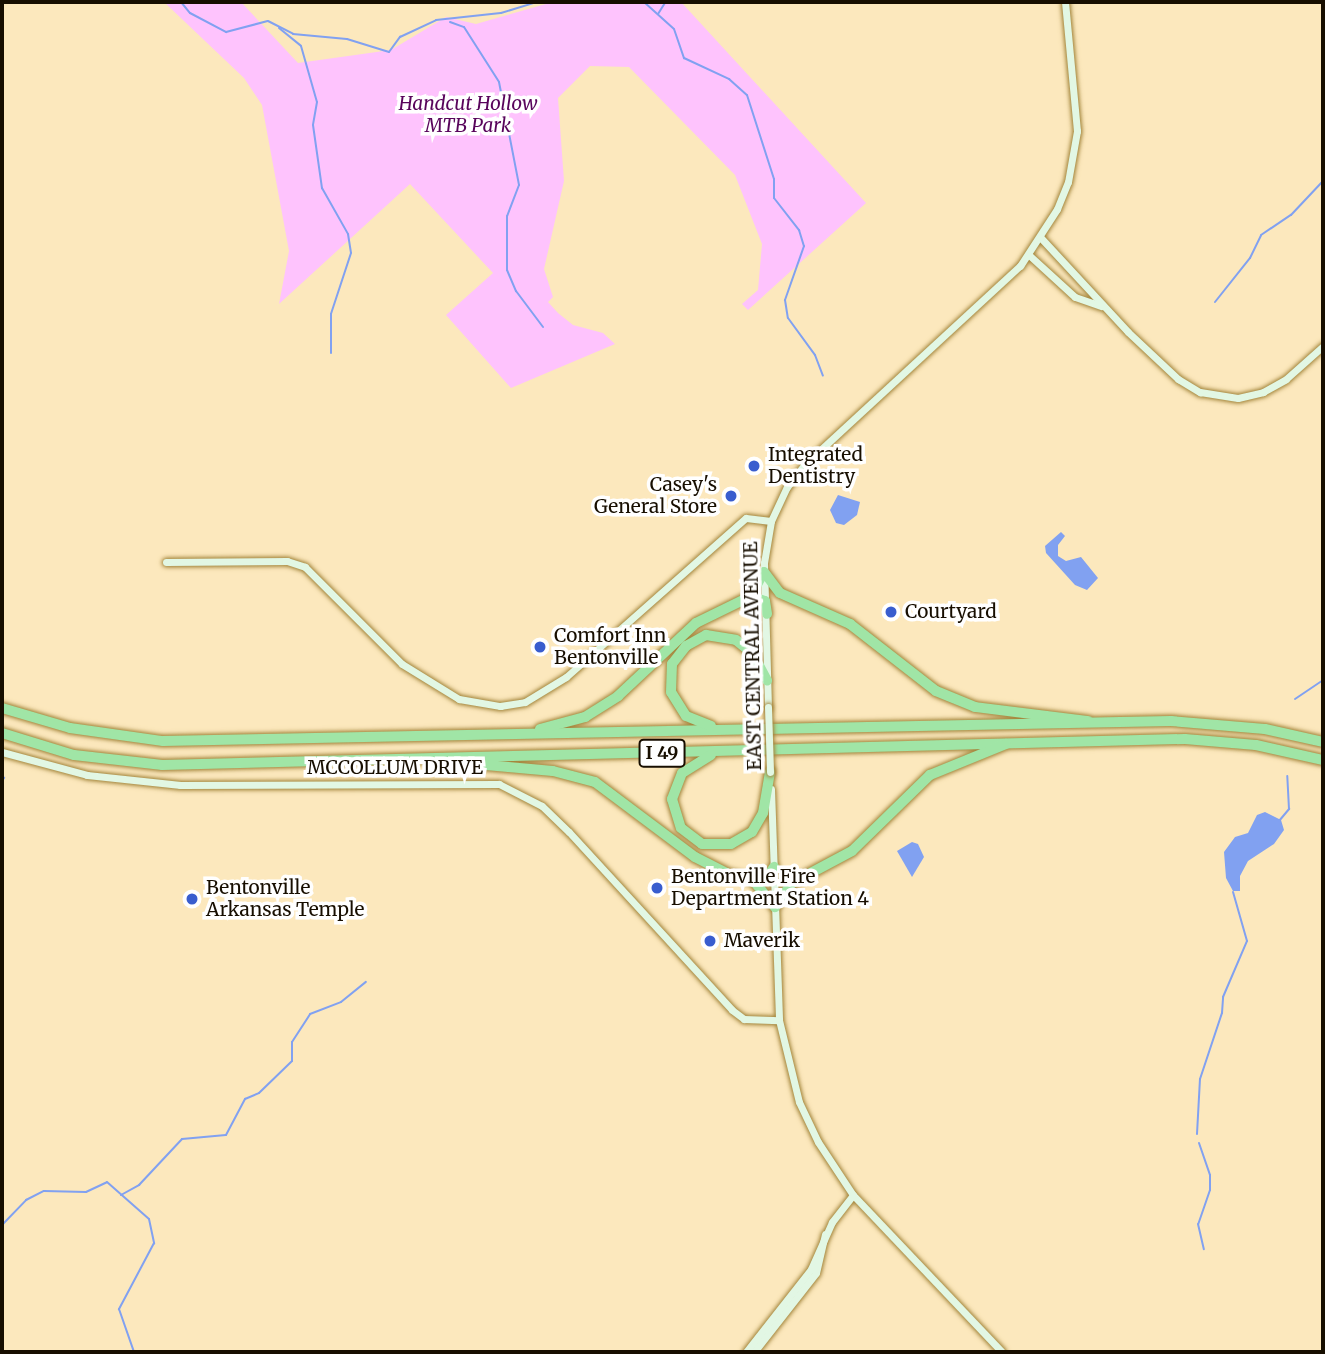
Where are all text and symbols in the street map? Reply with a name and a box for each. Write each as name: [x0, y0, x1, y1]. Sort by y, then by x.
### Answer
park label: Handcut Hollow MTB Park: [398, 93, 538, 137]
place label: Integrated Dentistry: [768, 444, 863, 488]
marker: Integrated Dentistry: [746, 458, 762, 474]
place label: Casey's General Store: [594, 474, 717, 518]
marker: Casey's General Store: [723, 488, 739, 504]
street label: EAST CENTRAL AVENUE: [740, 541, 766, 771]
place label: Courtyard: [905, 601, 997, 623]
marker: Courtyard: [883, 604, 899, 620]
place label: Comfort Inn Bentonville: [554, 625, 666, 669]
marker: Comfort Inn Bentonville: [532, 639, 548, 655]
road number: I 49: [638, 738, 686, 768]
street label: MCCOLLUM DRIVE: [307, 757, 483, 779]
place label: Bentonville Fire Department Station 4: [671, 866, 869, 910]
place label: Bentonville Arkansas Temple: [206, 877, 364, 921]
marker: Bentonville Fire Department Station 4: [649, 880, 665, 896]
marker: Bentonville Arkansas Temple: [184, 891, 200, 907]
place label: Maverik: [724, 930, 800, 952]
marker: Maverik: [702, 933, 718, 949]

